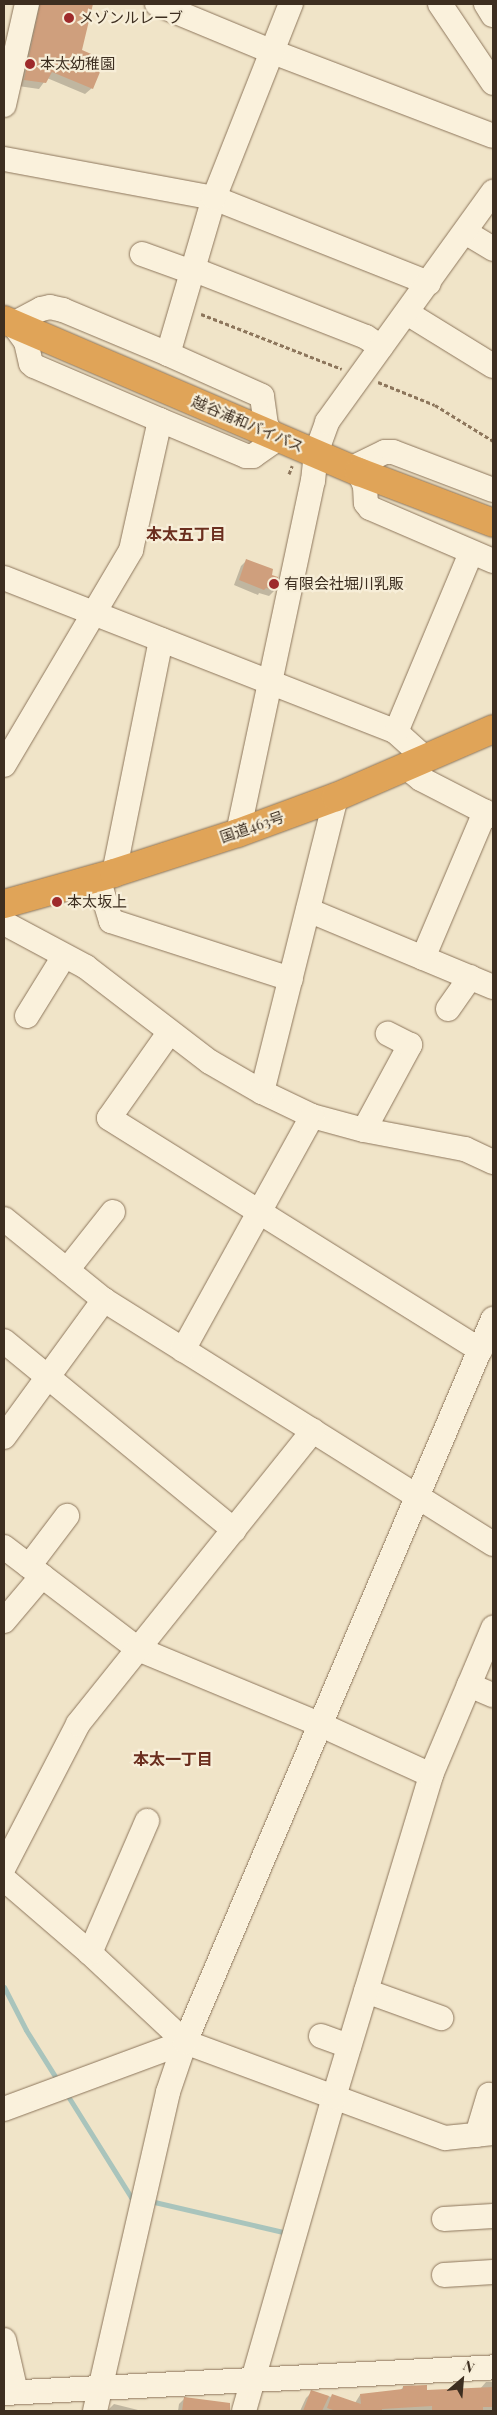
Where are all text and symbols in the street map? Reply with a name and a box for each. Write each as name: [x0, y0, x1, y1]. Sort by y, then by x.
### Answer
place label: メゾンルレーブ: [79, 9, 184, 27]
marker: メゾンルレーブ: [63, 12, 75, 24]
place label: 本太幼稚園: [40, 55, 115, 73]
marker: 本太幼稚園: [24, 58, 36, 70]
street label: 越谷浦和バイパス: [189, 392, 307, 456]
district label: 本太五丁目: [146, 524, 226, 544]
place label: 有限会社堀川乳販: [284, 575, 404, 593]
marker: 有限会社堀川乳販: [268, 578, 280, 590]
street label: 国道463号: [217, 808, 287, 846]
place label: 本太坂上: [67, 893, 127, 911]
marker: 本太坂上: [51, 896, 63, 908]
district label: 本太一丁目: [133, 1749, 213, 1769]
north arrow: [437, 2355, 487, 2405]
text: N: [460, 2355, 478, 2377]

